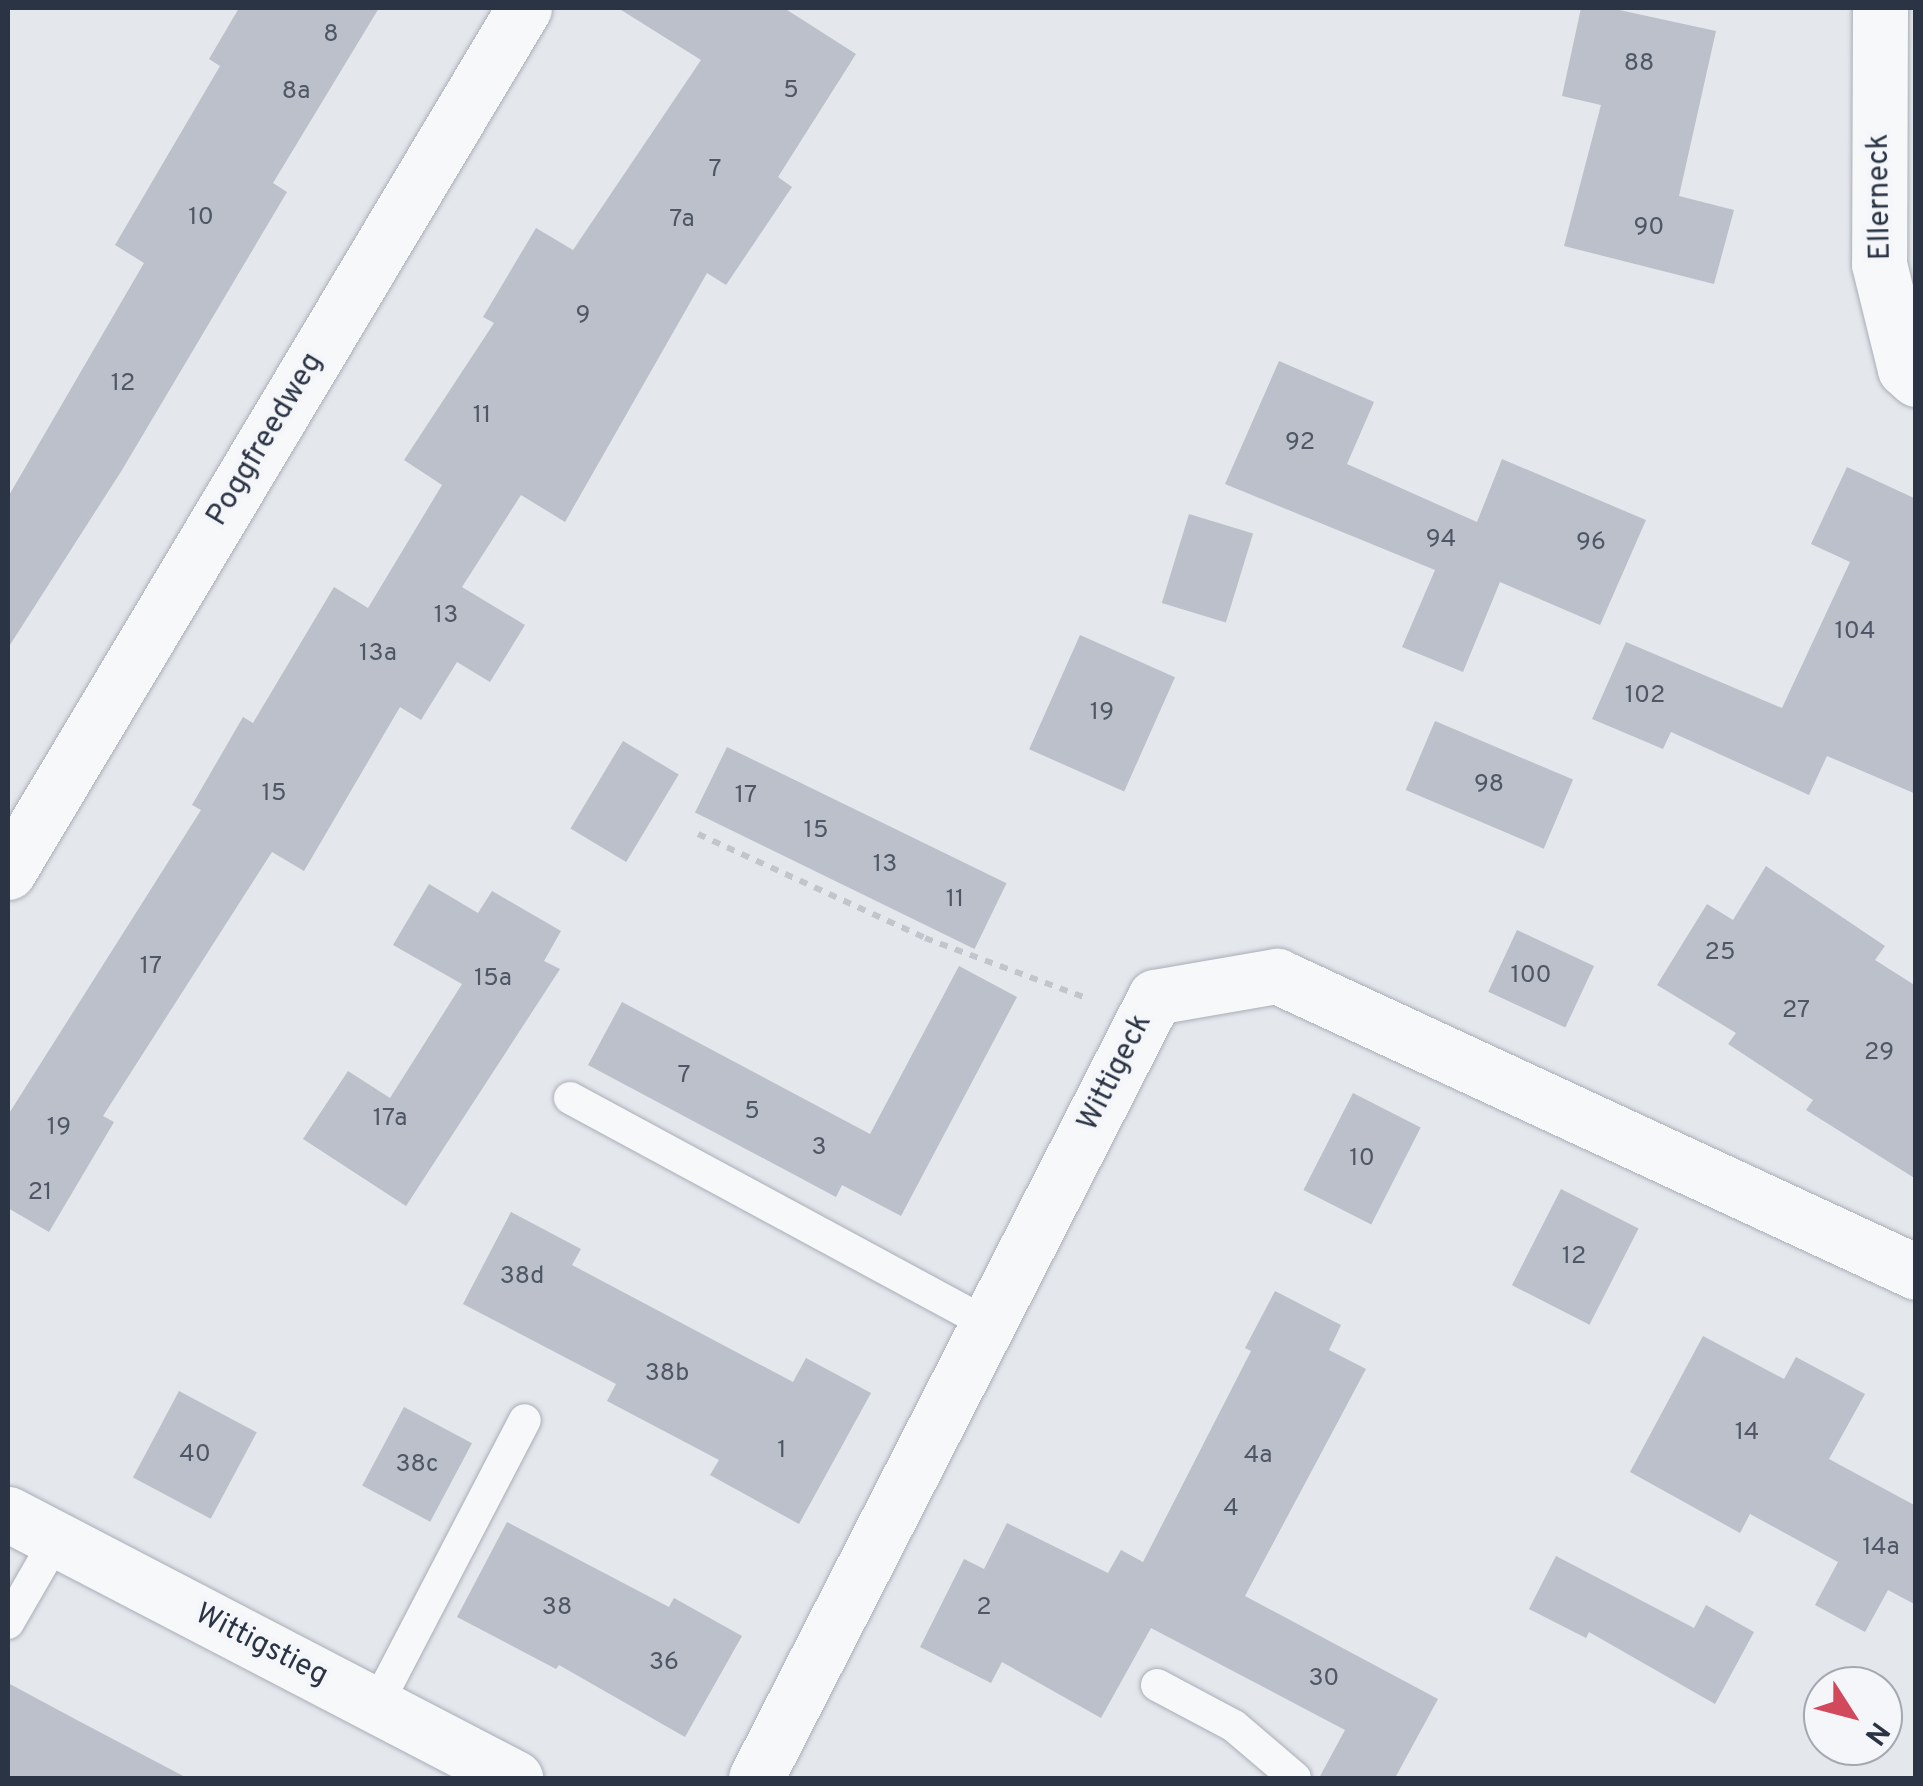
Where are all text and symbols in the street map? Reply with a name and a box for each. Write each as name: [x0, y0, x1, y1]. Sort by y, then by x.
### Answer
house number: 8: [323, 20, 339, 50]
house number: 88: [1624, 49, 1654, 79]
house number: 5: [783, 76, 799, 106]
house number: 8a: [282, 77, 310, 107]
street label: Ellerneck: [1862, 133, 1900, 261]
house number: 7: [708, 155, 722, 185]
house number: 10: [188, 203, 214, 233]
house number: 7a: [669, 205, 695, 235]
house number: 90: [1634, 213, 1664, 243]
house number: 9: [576, 301, 590, 331]
street label: Poggfreedweg: [200, 347, 332, 533]
house number: 12: [111, 369, 135, 399]
house number: 11: [473, 401, 491, 431]
house number: 92: [1285, 428, 1315, 458]
house number: 94: [1426, 525, 1456, 555]
house number: 96: [1576, 528, 1606, 558]
house number: 13: [434, 601, 458, 631]
house number: 104: [1835, 617, 1875, 647]
house number: 13a: [359, 639, 397, 669]
house number: 102: [1625, 681, 1665, 711]
house number: 19: [1090, 698, 1114, 728]
house number: 98: [1474, 770, 1504, 800]
house number: 15: [262, 779, 286, 809]
house number: 17: [735, 781, 757, 811]
house number: 15: [804, 816, 828, 846]
house number: 13: [873, 850, 897, 880]
house number: 11: [946, 885, 964, 915]
house number: 25: [1705, 938, 1735, 968]
house number: 17: [140, 952, 162, 982]
house number: 100: [1510, 961, 1552, 991]
house number: 15a: [474, 964, 512, 994]
house number: 27: [1782, 996, 1810, 1026]
street label: Wittigeck: [1071, 1009, 1161, 1137]
house number: 29: [1864, 1038, 1894, 1068]
house number: 7: [677, 1061, 691, 1091]
house number: 5: [744, 1097, 760, 1127]
house number: 17a: [373, 1104, 407, 1134]
house number: 19: [47, 1113, 71, 1143]
house number: 3: [811, 1133, 827, 1163]
house number: 10: [1349, 1144, 1375, 1174]
house number: 21: [28, 1178, 52, 1208]
house number: 12: [1562, 1242, 1586, 1272]
house number: 38d: [500, 1262, 544, 1292]
house number: 38b: [645, 1359, 689, 1389]
house number: 14: [1735, 1418, 1759, 1448]
house number: 1: [777, 1436, 787, 1466]
house number: 40: [179, 1440, 211, 1470]
house number: 4a: [1244, 1441, 1272, 1471]
house number: 38c: [395, 1450, 439, 1480]
house number: 4: [1223, 1494, 1239, 1524]
house number: 14a: [1862, 1533, 1900, 1563]
house number: 38: [542, 1593, 572, 1623]
house number: 2: [976, 1593, 992, 1623]
street label: Wittigstieg: [188, 1597, 334, 1695]
house number: 36: [649, 1648, 679, 1678]
house number: 30: [1309, 1664, 1339, 1694]
north arrow: [1803, 1666, 1903, 1766]
text: N: [1855, 1714, 1896, 1751]

